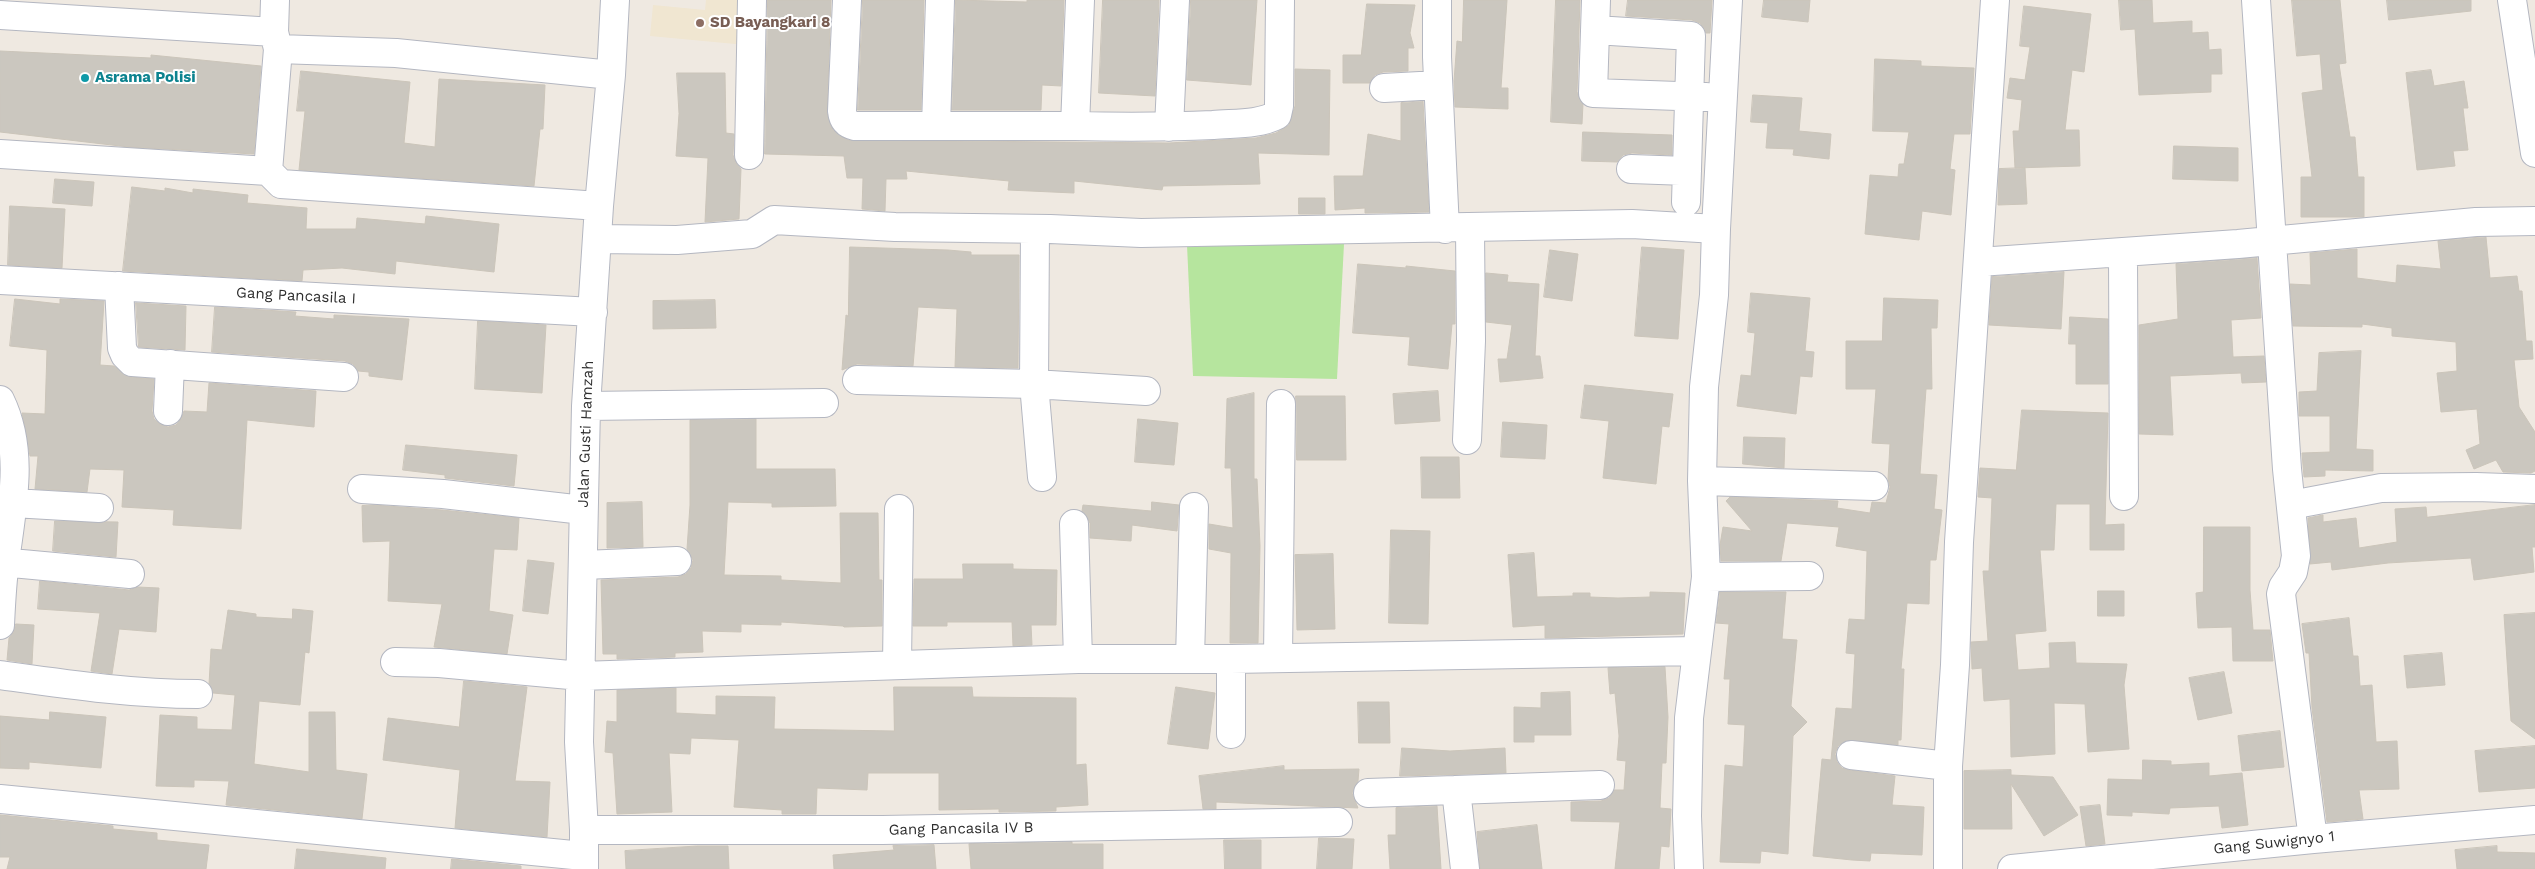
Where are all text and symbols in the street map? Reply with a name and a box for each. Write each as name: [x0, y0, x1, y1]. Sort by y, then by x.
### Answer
place label: SD Bayangkari 8: [710, 14, 830, 32]
marker: SD Bayangkari 8: [694, 17, 706, 29]
place label: Asrama Polisi: [95, 69, 196, 87]
marker: Asrama Polisi: [79, 72, 91, 84]
street label: Gang Pancasila I: [236, 284, 356, 308]
street label: Jalan Gusti Hamzah: [574, 360, 598, 508]
street label: Gang Pancasila IV B: [889, 819, 1033, 839]
street label: Gang Suwignyo 1: [2212, 828, 2336, 858]

